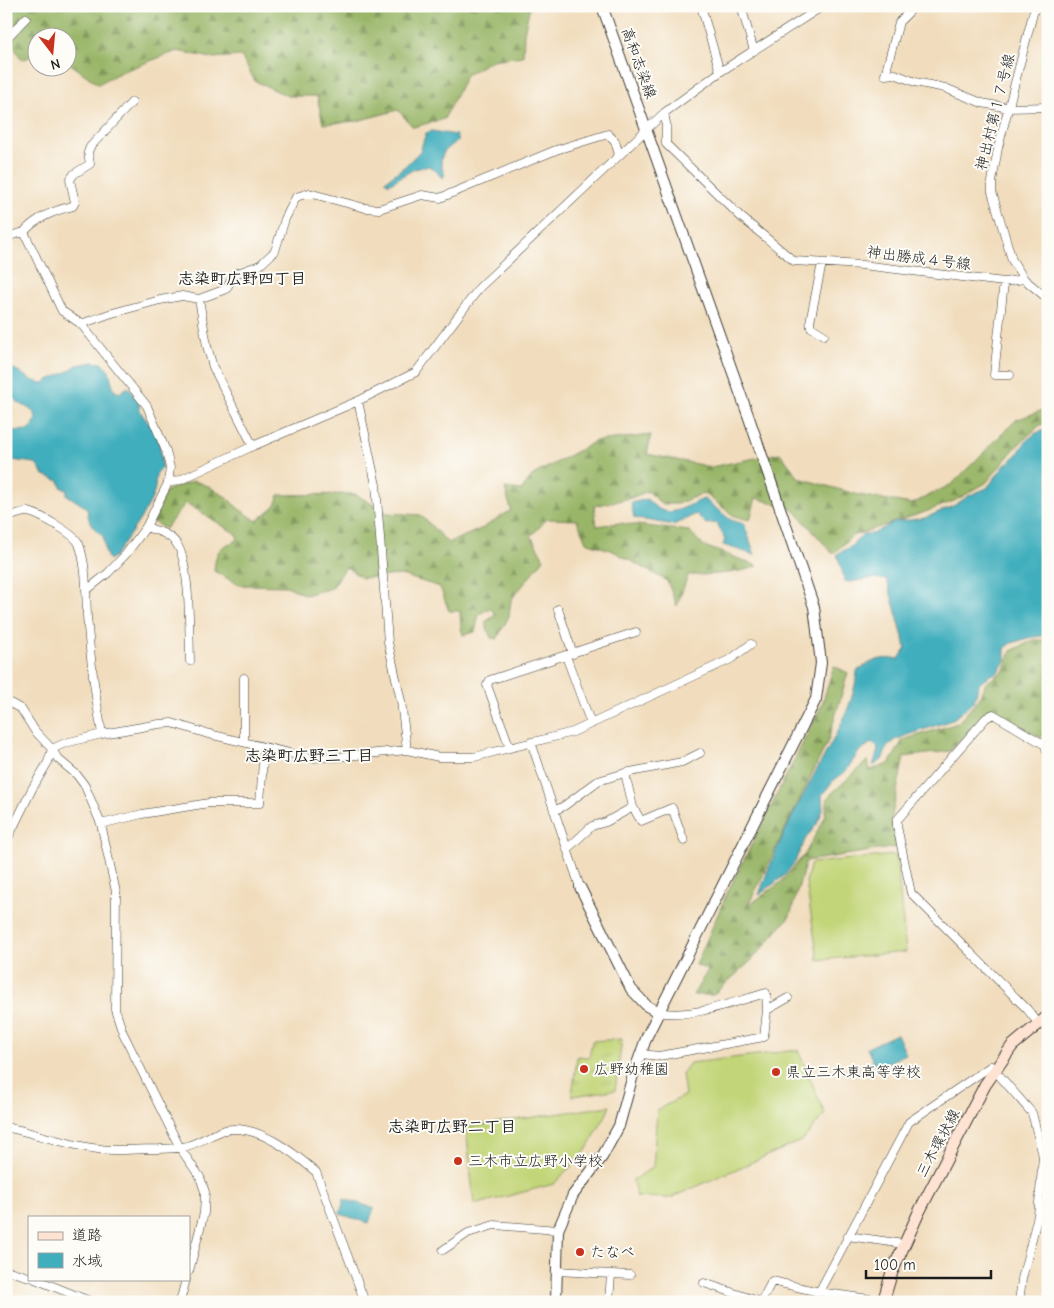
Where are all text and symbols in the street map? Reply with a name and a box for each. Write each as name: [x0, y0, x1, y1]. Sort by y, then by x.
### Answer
street label: 高和志染線: [618, 25, 660, 101]
north arrow: [28, 28, 78, 78]
street label: 神出村第１７号線: [972, 52, 1018, 172]
text: N: [49, 55, 62, 73]
street label: 神出勝成４号線: [866, 243, 972, 273]
district label: 志染町広野四丁目: [178, 270, 306, 288]
district label: 志染町広野三丁目: [245, 747, 373, 765]
place label: 広野幼稚園: [594, 1060, 669, 1078]
marker: 広野幼稚園: [578, 1063, 590, 1075]
place label: 県立三木東高等学校: [786, 1063, 921, 1081]
marker: 県立三木東高等学校: [770, 1066, 782, 1078]
street label: 三木環状線: [912, 1106, 964, 1180]
district label: 志染町広野二丁目: [388, 1118, 516, 1136]
place label: 三木市立広野小学校: [468, 1152, 603, 1170]
marker: 三木市立広野小学校: [452, 1155, 464, 1167]
legend: [28, 1216, 190, 1280]
text: 道路: [72, 1226, 102, 1244]
place label: たなべ: [590, 1243, 635, 1261]
marker: たなべ: [574, 1246, 586, 1258]
scale bar: [866, 1248, 992, 1280]
text: 水域: [72, 1252, 102, 1270]
text: 100 m: [874, 1256, 916, 1274]

